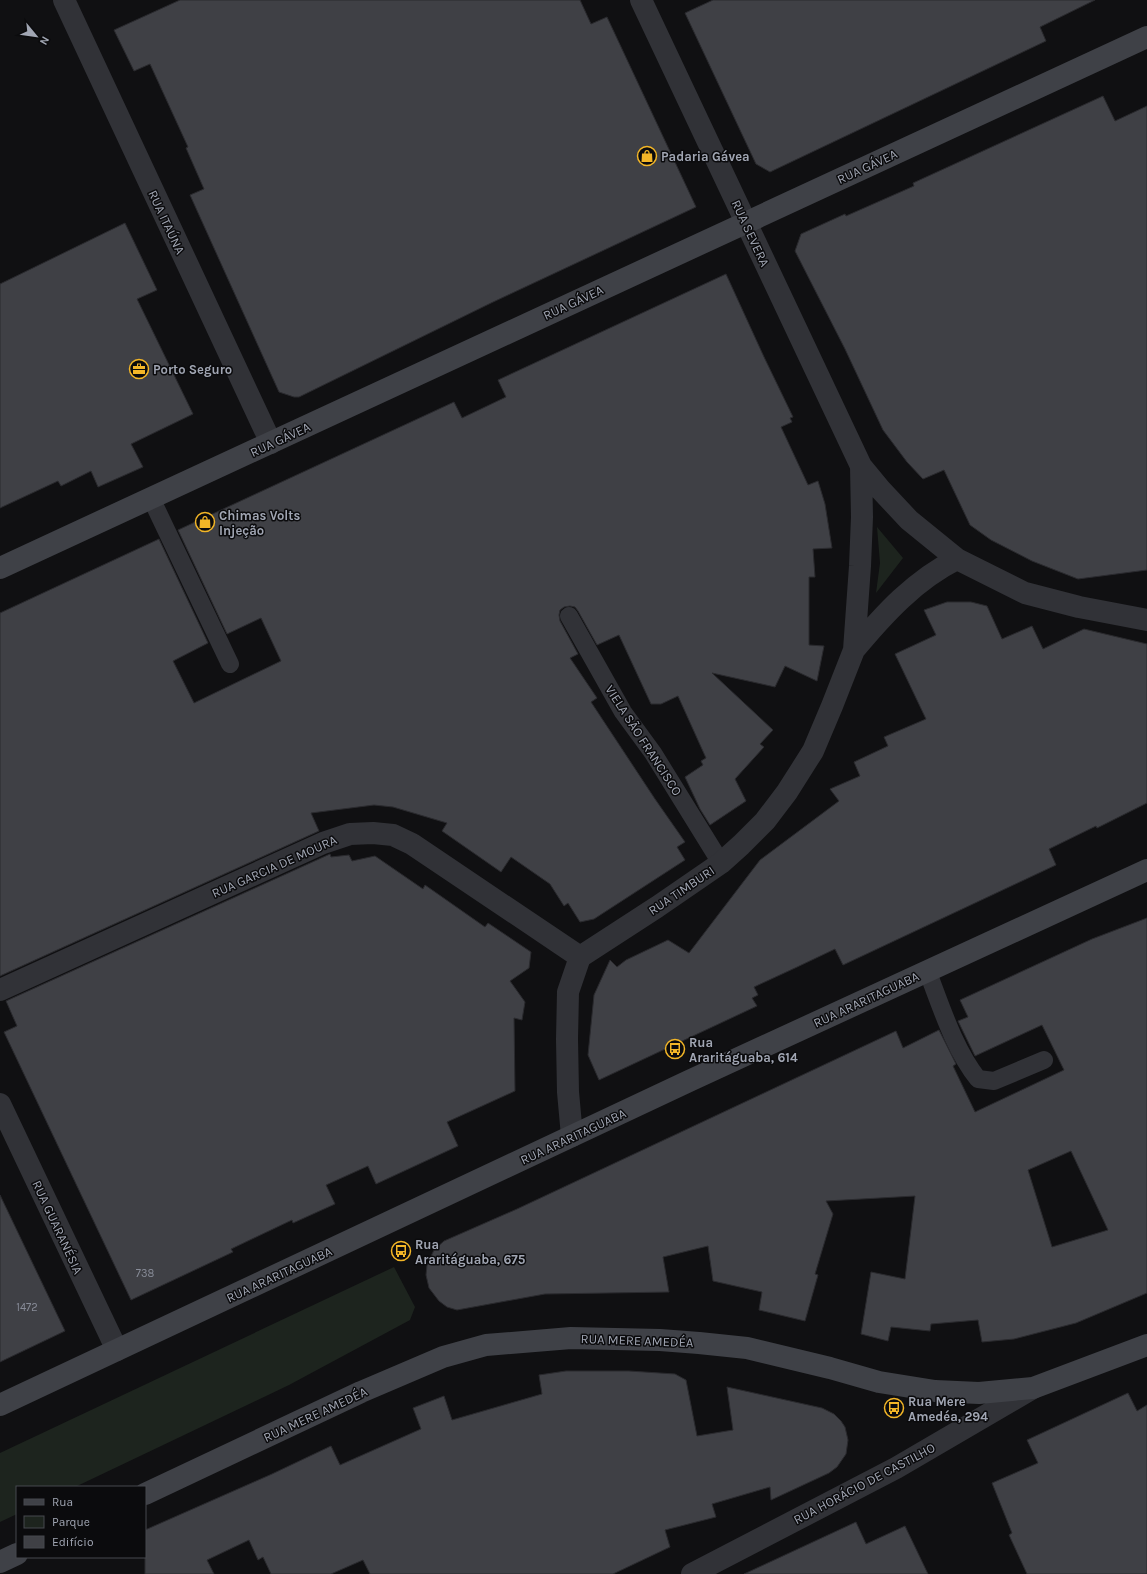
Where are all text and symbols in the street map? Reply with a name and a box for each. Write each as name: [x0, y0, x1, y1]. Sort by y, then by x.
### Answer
north arrow: [16, 16, 56, 56]
text: N: [37, 34, 52, 47]
street label: RUA GÁVEA: [834, 144, 900, 187]
shop icon: Padaria Gávea: [636, 145, 658, 167]
place label: Padaria Gávea: [661, 149, 750, 164]
street label: RUA ITAÚNA: [145, 187, 190, 257]
street label: RUA SEVERA: [728, 197, 773, 270]
street label: RUA GÁVEA: [540, 280, 606, 323]
office icon: Porto Seguro: [128, 358, 150, 380]
place label: Porto Seguro: [153, 362, 232, 377]
street label: RUA GÁVEA: [247, 417, 313, 460]
place label: Chimas Volts Injeção: [219, 508, 300, 538]
shop icon: Chimas Volts Injeção: [194, 511, 216, 533]
street label: VIELA SÃO FRANCISCO: [602, 682, 685, 798]
street label: RUA GARCIA DE MOURA: [209, 832, 340, 901]
street label: RUA TIMBURI: [645, 863, 717, 918]
street label: RUA ARARITAGUABA: [811, 968, 922, 1031]
place label: Rua Araritáguaba, 614: [689, 1035, 798, 1065]
bus stop icon: Rua Araritáguaba, 614: [664, 1038, 686, 1060]
street label: RUA ARARITAGUABA: [518, 1105, 629, 1168]
street label: RUA GUARANÉSIA: [29, 1177, 88, 1277]
place label: Rua Araritáguaba, 675: [415, 1237, 526, 1267]
bus stop icon: Rua Araritáguaba, 675: [390, 1240, 412, 1262]
street label: RUA ARARITAGUABA: [224, 1243, 335, 1306]
house number: 738: [136, 1267, 154, 1280]
house number: 1472: [16, 1301, 38, 1314]
street label: RUA MERE AMEDÉA: [580, 1329, 694, 1350]
street label: RUA MERE AMEDÉA: [260, 1382, 370, 1445]
place label: Rua Mere Amedéa, 294: [908, 1394, 988, 1424]
bus stop icon: Rua Mere Amedéa, 294: [883, 1397, 905, 1419]
street label: RUA HORÁCIO DE CASTILHO: [790, 1438, 938, 1527]
legend: [16, 1486, 146, 1558]
text: Rua: [52, 1495, 73, 1509]
text: Parque: [52, 1515, 90, 1529]
text: Edifício: [52, 1535, 93, 1549]

